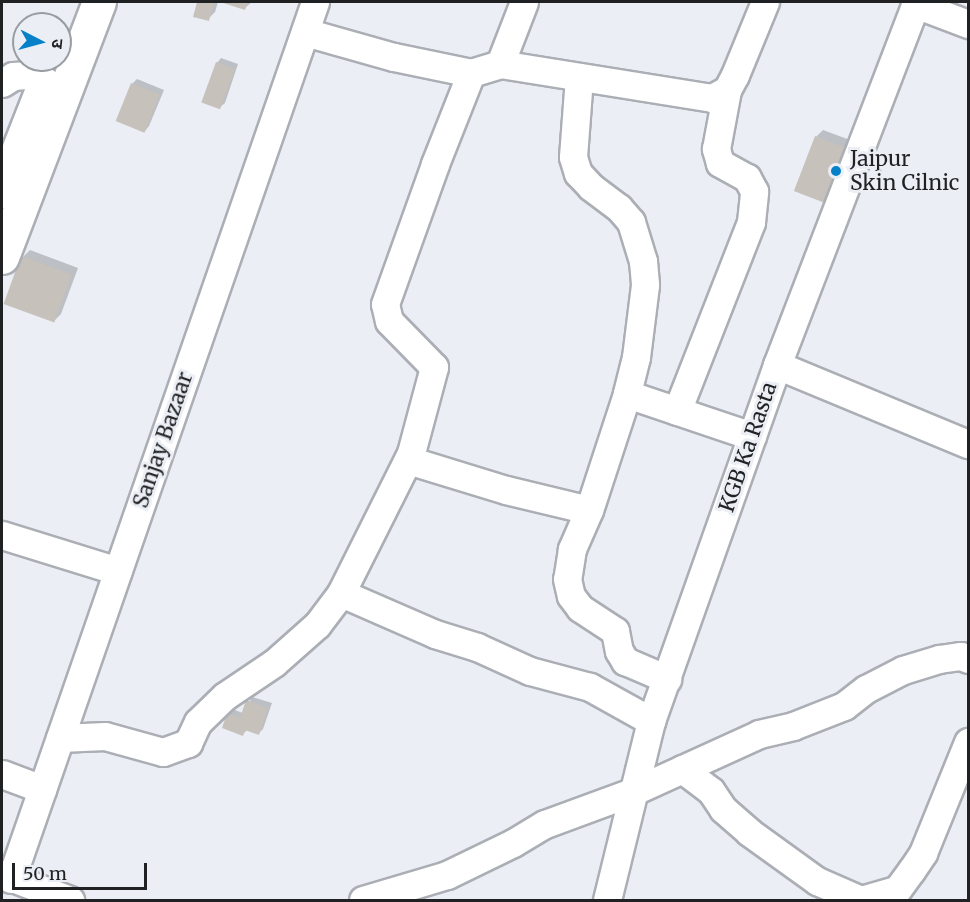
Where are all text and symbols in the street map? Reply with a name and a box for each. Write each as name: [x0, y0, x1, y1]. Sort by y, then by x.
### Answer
north arrow: [12, 12, 72, 72]
text: उ: [47, 38, 68, 49]
place label: Jaipur Skin Cilnic: [850, 146, 959, 196]
marker: Jaipur Skin Cilnic: [827, 162, 845, 180]
street label: Sanjay Bazaar: [128, 369, 198, 511]
street label: KGB Ka Rasta: [714, 379, 782, 515]
scale bar: [15, 851, 150, 889]
text: 50 m: [23, 862, 67, 885]

